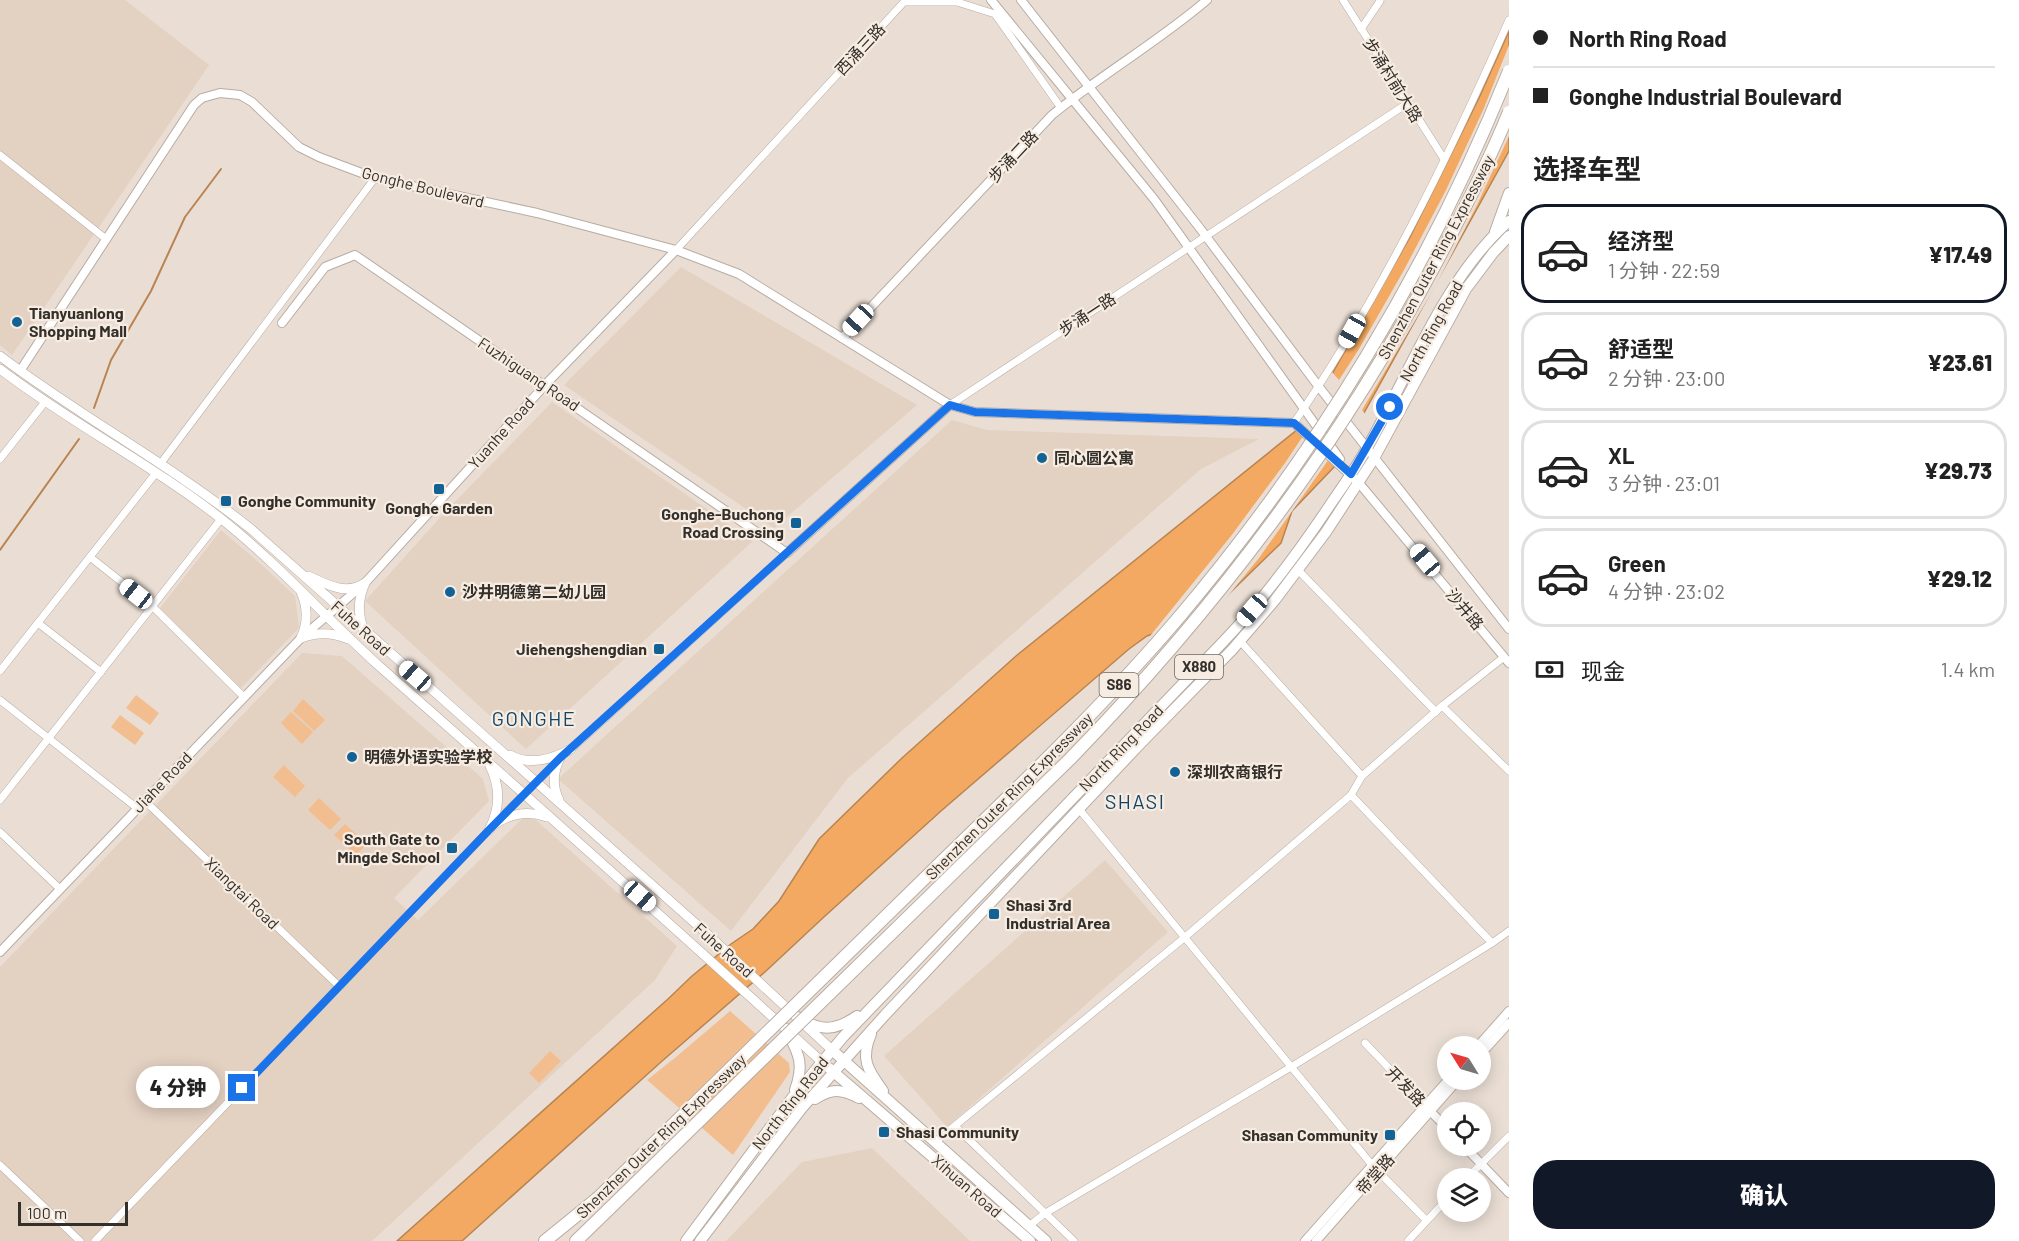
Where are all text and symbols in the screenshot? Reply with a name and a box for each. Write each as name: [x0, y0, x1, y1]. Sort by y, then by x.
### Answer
street label: 西涌三路: [831, 19, 888, 79]
text: North Ring Road: [1569, 25, 1727, 51]
street label: 步涌村前大路: [1360, 34, 1427, 125]
text: Gonghe Industrial Boulevard: [1569, 83, 1842, 109]
street label: 步涌二路: [984, 126, 1041, 186]
street label: Shenzhen Outer Ring Expressway: [1373, 151, 1498, 362]
text: 选择车型: [1533, 152, 1641, 184]
street label: Gonghe Boulevard: [360, 162, 486, 211]
icon: car: [1536, 227, 1590, 281]
text: 经济型: [1608, 227, 1674, 253]
text: ¥17.49: [1928, 241, 1992, 267]
text: 1 分钟 · 22:59: [1608, 258, 1720, 282]
street label: North Ring Road: [1395, 277, 1466, 385]
street label: 步涌一路: [1055, 288, 1119, 339]
car: [839, 301, 877, 339]
place label: Tianyuanlong Shopping Mall: [29, 303, 127, 340]
car: [1335, 311, 1369, 351]
marker: Tianyuanlong Shopping Mall: [10, 315, 24, 329]
street label: Fuzhiguang Road: [475, 333, 584, 415]
icon: car: [1536, 335, 1590, 389]
text: 舒适型: [1608, 335, 1674, 361]
text: ¥23.61: [1927, 349, 1992, 375]
text: 2 分钟 · 23:00: [1608, 366, 1725, 390]
street label: Yuanhe Road: [464, 393, 538, 472]
route start: [1376, 393, 1403, 420]
text: XL: [1608, 442, 1634, 468]
icon: car: [1536, 443, 1590, 497]
place label: 同心圆公寓: [1054, 448, 1134, 467]
marker: 同心圆公寓: [1035, 451, 1049, 465]
text: ¥29.73: [1924, 457, 1992, 483]
text: 3 分钟 · 23:01: [1608, 471, 1720, 495]
marker: Gonghe Garden: [432, 482, 446, 496]
place label: Gonghe Community: [238, 491, 376, 510]
marker: Gonghe Community: [219, 494, 233, 508]
place label: Gonghe Garden: [385, 498, 493, 517]
place label: Gonghe-Buchong Road Crossing: [661, 504, 784, 541]
marker: Gonghe-Buchong Road Crossing: [789, 516, 803, 530]
car: [1407, 540, 1443, 580]
text: Green: [1608, 550, 1666, 576]
icon: car: [1536, 551, 1590, 605]
text: ¥29.12: [1927, 565, 1992, 591]
car: [116, 576, 156, 612]
text: 4 分钟 · 23:02: [1608, 579, 1725, 603]
place label: 沙井明德第二幼儿园: [462, 582, 606, 601]
street label: 沙井路: [1443, 584, 1488, 633]
marker: 沙井明德第二幼儿园: [443, 585, 457, 599]
car: [1233, 591, 1271, 629]
street label: Fuhe Road: [328, 596, 395, 659]
place label: Jiehengshengdian: [516, 639, 647, 658]
marker: Jiehengshengdian: [652, 642, 666, 656]
icon: cash: [1533, 653, 1566, 686]
road number: X880: [1175, 655, 1223, 679]
car: [396, 657, 434, 695]
text: 现金: [1581, 657, 1625, 683]
text: 1.4 km: [1941, 657, 1995, 681]
road number: S86: [1100, 673, 1138, 697]
street label: North Ring Road: [1075, 700, 1167, 795]
district label: GONGHE: [492, 706, 576, 730]
street label: Shenzhen Outer Ring Expressway: [921, 708, 1097, 883]
street label: Jiahe Road: [128, 747, 195, 816]
place label: 明德外语实验学校: [364, 747, 493, 766]
marker: 明德外语实验学校: [345, 750, 359, 764]
place label: 深圳农商银行: [1187, 762, 1283, 781]
marker: 深圳农商银行: [1168, 765, 1182, 779]
district label: SHASI: [1105, 789, 1165, 813]
place label: South Gate to Mingde School: [337, 829, 440, 866]
marker: South Gate to Mingde School: [445, 841, 459, 855]
street label: Xiangtai Road: [201, 853, 283, 933]
car: [621, 877, 659, 915]
place label: Shasi 3rd Industrial Area: [1006, 895, 1110, 932]
marker: Shasi 3rd Industrial Area: [987, 907, 1001, 921]
street label: Fuhe Road: [691, 918, 758, 981]
north arrow: [1437, 1036, 1491, 1090]
map controls: [1437, 1036, 1491, 1222]
street label: Shenzhen Outer Ring Expressway: [572, 1049, 750, 1222]
street label: North Ring Road: [747, 1052, 832, 1153]
street label: 开发路: [1383, 1062, 1430, 1110]
callout: 4 分钟: [137, 1067, 221, 1109]
route end: [228, 1074, 255, 1101]
text: 4 分钟: [150, 1075, 206, 1099]
button: locate: [1437, 1102, 1491, 1156]
place label: Shasi Community: [896, 1122, 1019, 1141]
marker: Shasi Community: [877, 1125, 891, 1139]
place label: Shasan Community: [1242, 1125, 1378, 1144]
marker: Shasan Community: [1383, 1128, 1397, 1142]
street label: 帝堂路: [1352, 1149, 1398, 1198]
street label: Xihuan Road: [929, 1150, 1006, 1221]
button: 确认: [1533, 1160, 1995, 1229]
button: layers: [1437, 1168, 1491, 1222]
scale bar: [18, 1199, 128, 1226]
text: 100 m: [27, 1203, 67, 1222]

